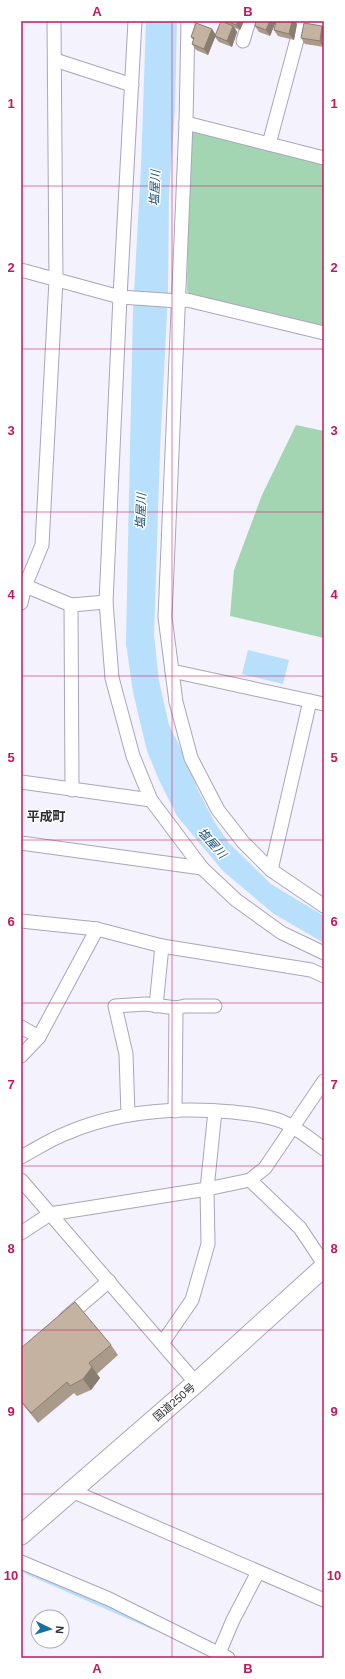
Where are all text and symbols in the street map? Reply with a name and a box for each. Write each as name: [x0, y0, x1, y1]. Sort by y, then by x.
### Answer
text: A: [92, 4, 102, 19]
text: B: [243, 4, 253, 19]
text: 1: [7, 96, 15, 111]
text: 1: [330, 96, 338, 111]
water label: 塩屋川: [147, 168, 163, 206]
text: 2: [7, 260, 15, 275]
text: 2: [330, 260, 338, 275]
text: 3: [7, 423, 15, 438]
text: 3: [330, 423, 338, 438]
water label: 塩屋川: [133, 491, 149, 529]
text: 4: [7, 587, 15, 602]
text: 4: [330, 587, 338, 602]
text: 5: [7, 750, 15, 765]
text: 5: [330, 750, 338, 765]
district label: 平成町: [26, 809, 66, 824]
water label: 塩屋川: [195, 825, 231, 863]
text: 6: [7, 914, 15, 929]
text: 6: [330, 914, 338, 929]
text: 7: [7, 1077, 15, 1092]
text: 7: [330, 1077, 338, 1092]
text: 8: [7, 1241, 15, 1256]
text: 8: [330, 1241, 338, 1256]
street label: 国道250号: [151, 1381, 197, 1423]
text: 9: [7, 1404, 15, 1419]
text: 9: [330, 1404, 338, 1419]
text: 10: [4, 1568, 18, 1583]
text: 10: [327, 1568, 341, 1583]
north arrow: [30, 1609, 70, 1649]
text: N: [54, 1625, 66, 1634]
text: A: [92, 1661, 102, 1676]
text: B: [243, 1661, 253, 1676]

